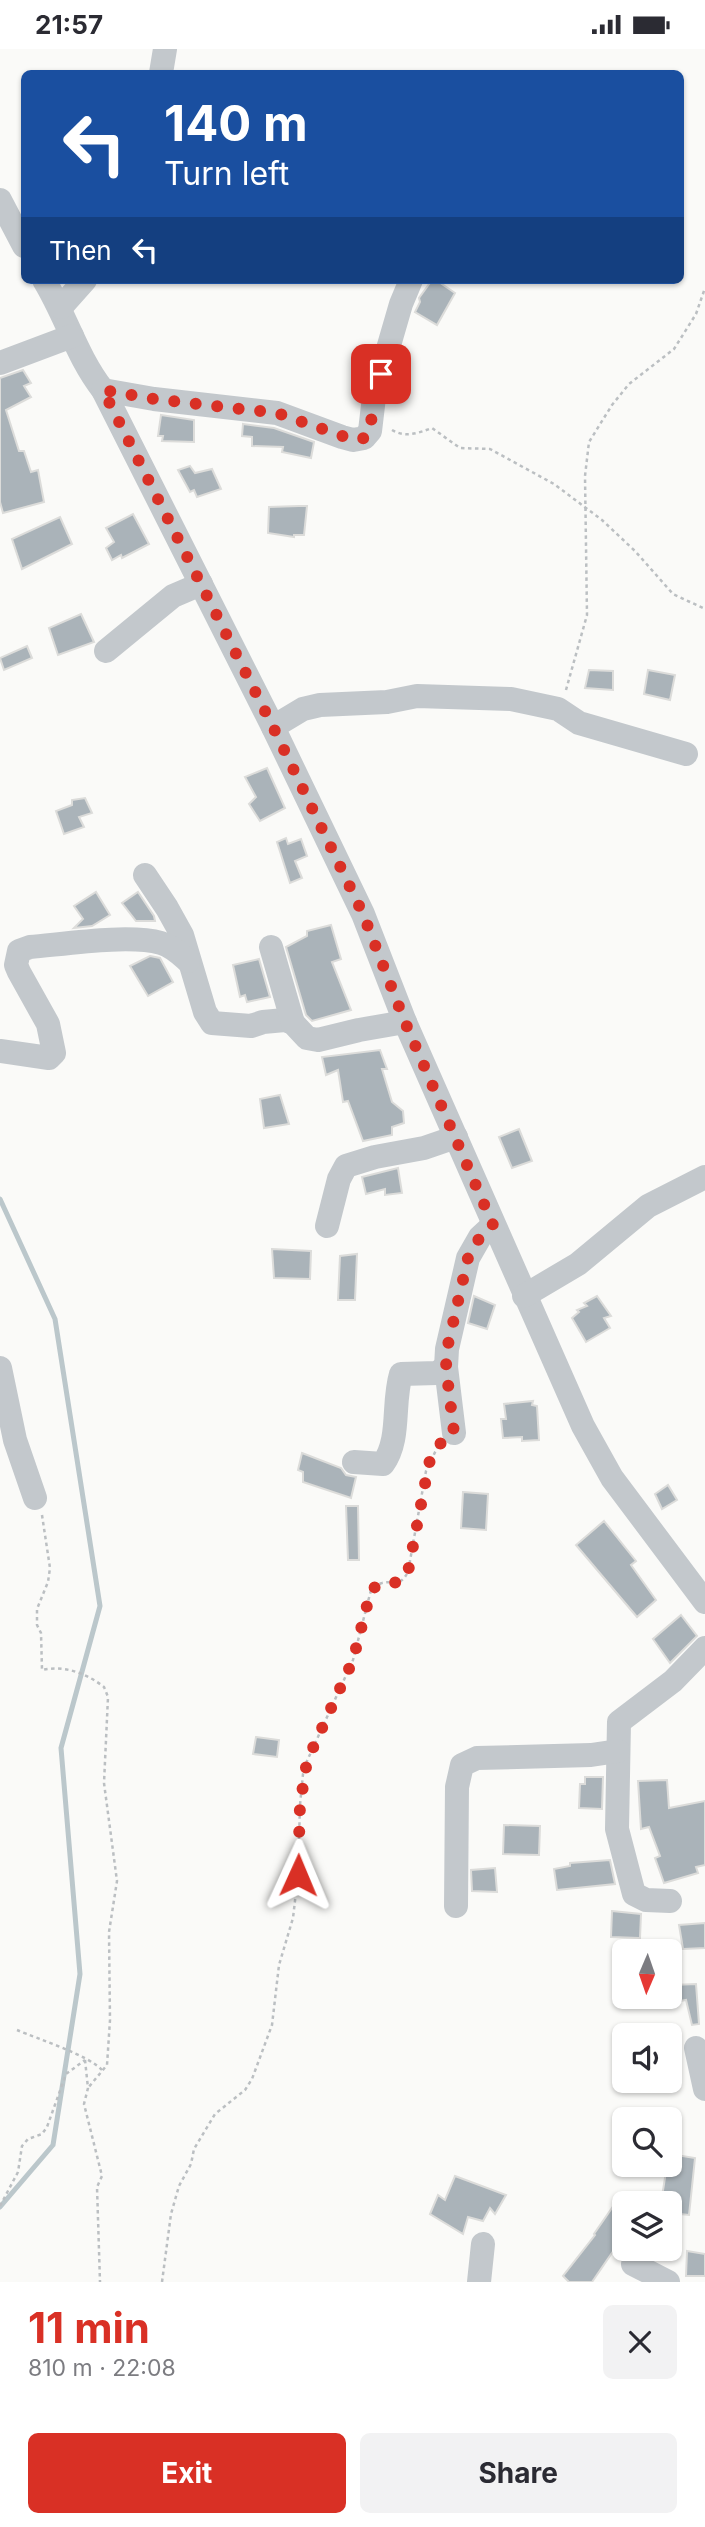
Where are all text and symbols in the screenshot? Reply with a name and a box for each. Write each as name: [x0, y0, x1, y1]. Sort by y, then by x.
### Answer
text: 21:57: [35, 9, 103, 40]
text: 140 m: [164, 94, 308, 153]
icon: left: [49, 98, 140, 189]
text: Turn left: [164, 154, 289, 193]
icon: left: [126, 231, 164, 269]
text: Then: [49, 235, 112, 266]
pin: [351, 344, 411, 404]
icon: arrive: [362, 355, 400, 393]
position arrow: [261, 1838, 335, 1912]
north arrow: [612, 1939, 682, 2009]
map controls: [612, 1939, 682, 2261]
button: sound: [612, 2023, 682, 2093]
button: search: [612, 2107, 682, 2177]
button: layers: [612, 2191, 682, 2261]
text: 11 min: [28, 2302, 150, 2353]
button: close: [603, 2305, 677, 2379]
text: 810 m · 22:08: [28, 2354, 176, 2382]
button: Exit: [28, 2433, 346, 2513]
button: Share: [360, 2433, 677, 2513]

